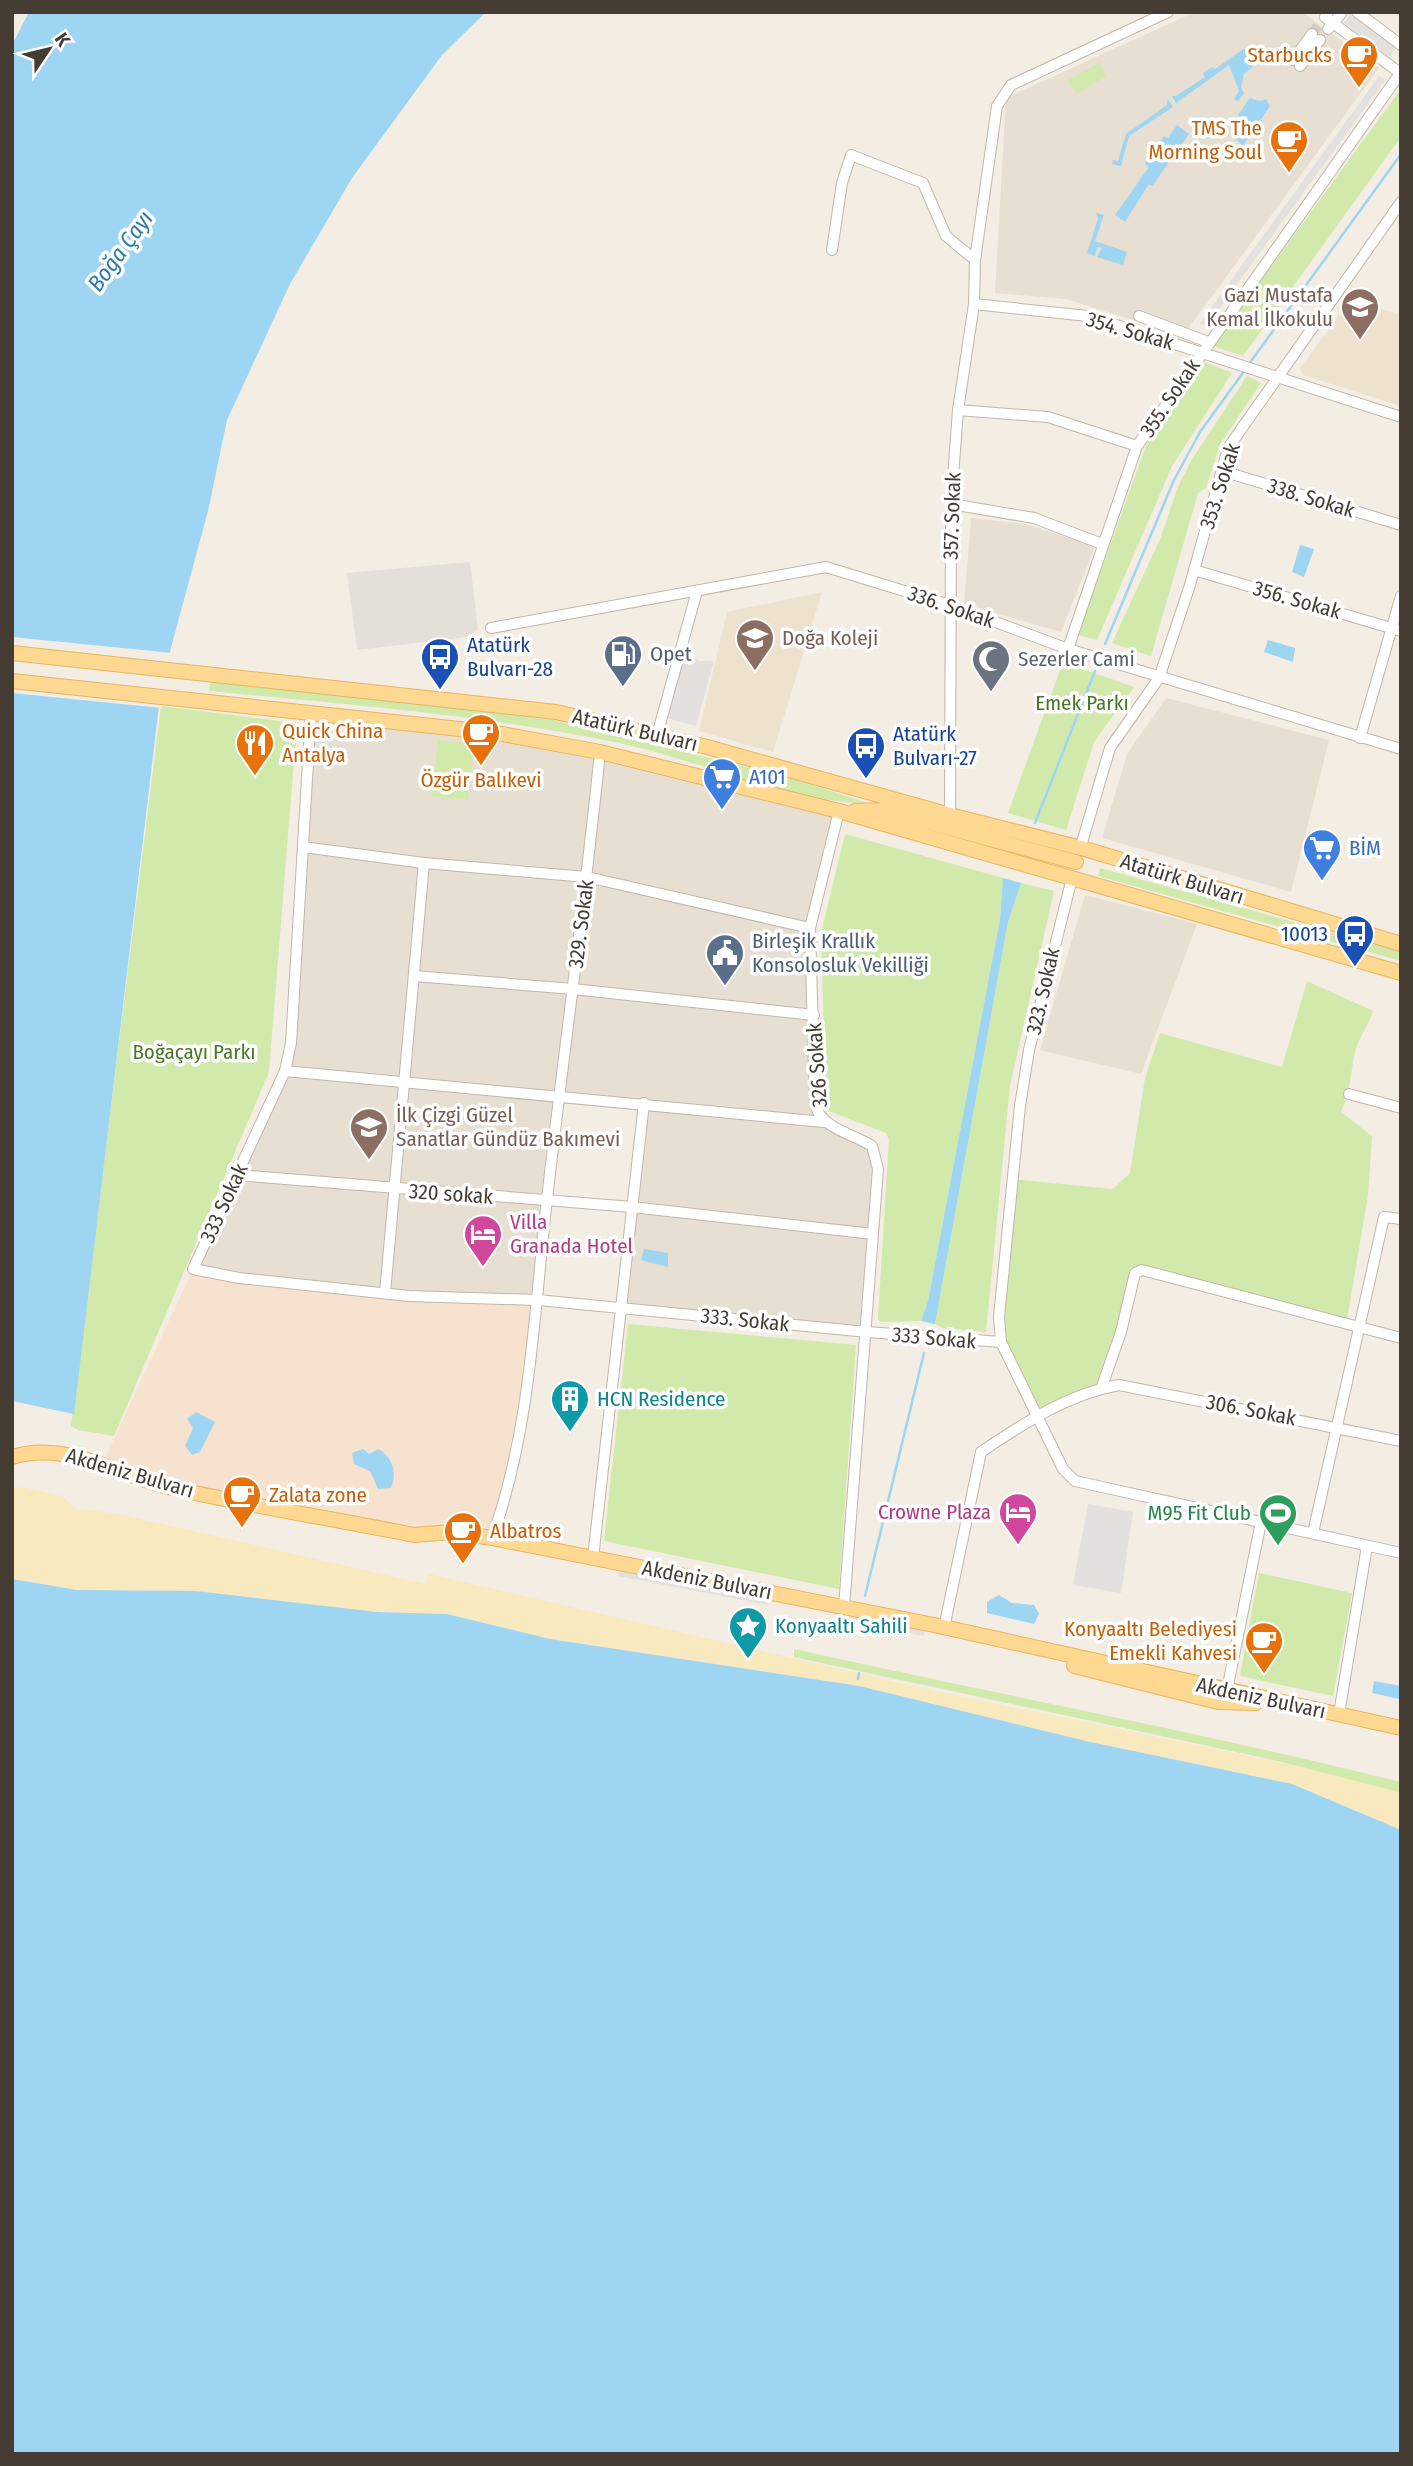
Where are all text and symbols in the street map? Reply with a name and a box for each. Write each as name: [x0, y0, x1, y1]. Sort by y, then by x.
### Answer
north arrow: [14, 14, 84, 84]
text: K: [50, 28, 76, 51]
cafe icon: Starbucks: [1338, 34, 1380, 89]
place label: Starbucks: [1247, 42, 1332, 68]
place label: TMS The Morning Soul: [1148, 115, 1262, 165]
cafe icon: TMS The Morning Soul: [1268, 119, 1310, 174]
water label: Boğa Çayı: [81, 205, 159, 297]
place label: Gazi Mustafa Kemal İlkokulu: [1206, 282, 1333, 332]
school or university icon: Gazi Mustafa Kemal İlkokulu: [1339, 286, 1381, 341]
street label: 354. Sokak: [1083, 306, 1177, 356]
street label: 355. Sokak: [1134, 354, 1206, 442]
street label: 353. Sokak: [1194, 440, 1246, 532]
street label: 357. Sokak: [937, 472, 967, 560]
street label: 338. Sokak: [1264, 472, 1358, 524]
street label: 356. Sokak: [1250, 575, 1344, 625]
street label: 336. Sokak: [904, 580, 998, 634]
school or university icon: Doğa Koleji: [734, 617, 776, 672]
place label: Doğa Koleji: [782, 625, 878, 651]
place label: Atatürk Bulvarı-28: [467, 632, 553, 682]
fuel station icon: Opet: [602, 633, 644, 688]
bus stop icon: Atatürk Bulvarı-28: [419, 636, 461, 691]
mosque icon: Sezerler Cami: [970, 638, 1012, 693]
place label: Opet: [650, 641, 692, 667]
place label: Sezerler Cami: [1018, 646, 1135, 672]
park label: Emek Parkı: [1035, 690, 1129, 716]
street label: Atatürk Bulvarı: [570, 703, 700, 757]
cafe icon: Özgür Balıkevi: [460, 712, 502, 767]
place label: Quick China Antalya: [282, 718, 383, 768]
place label: Atatürk Bulvarı-27: [893, 721, 977, 771]
restaurant icon: Quick China Antalya: [234, 722, 276, 777]
bus stop icon: Atatürk Bulvarı-27: [845, 725, 887, 780]
supermarket icon: A101: [701, 756, 743, 811]
place label: A101: [749, 764, 786, 790]
place label: Özgür Balıkevi: [421, 767, 541, 793]
supermarket icon: BİM: [1301, 827, 1343, 882]
place label: BİM: [1349, 835, 1381, 861]
street label: Atatürk Bulvarı: [1117, 848, 1247, 910]
street label: 329. Sokak: [563, 878, 599, 970]
bus stop icon: 10013: [1334, 913, 1376, 968]
place label: 10013: [1281, 921, 1328, 947]
place label: Birleşik Krallık Konsolosluk Vekilliği: [752, 928, 929, 978]
public building icon: Birleşik Krallık Konsolosluk Vekilliği: [704, 932, 746, 987]
street label: 323. Sokak: [1020, 945, 1066, 1037]
street label: 326 Sokak: [801, 1022, 833, 1108]
park label: Boğaçayı Parkı: [132, 1039, 256, 1065]
place label: İlk Çizgi Güzel Sanatlar Gündüz Bakımevi: [396, 1102, 620, 1152]
school or university icon: İlk Çizgi Güzel Sanatlar Gündüz Bakımevi: [348, 1106, 390, 1161]
street label: 333 Sokak: [194, 1159, 254, 1247]
street label: 320 sokak: [408, 1178, 494, 1210]
place label: Villa Granada Hotel: [510, 1209, 634, 1259]
hotel icon: Villa Granada Hotel: [462, 1213, 504, 1268]
street label: 333. Sokak: [699, 1302, 791, 1338]
street label: 333 Sokak: [891, 1321, 977, 1355]
building icon: HCN Residence: [549, 1378, 591, 1433]
place label: HCN Residence: [597, 1386, 726, 1412]
street label: 306. Sokak: [1204, 1389, 1298, 1432]
street label: Akdeniz Bulvarı: [63, 1442, 197, 1504]
cafe icon: Zalata zone: [221, 1474, 263, 1529]
place label: Zalata zone: [269, 1482, 367, 1508]
hotel icon: Crowne Plaza: [997, 1491, 1039, 1546]
sports icon: M95 Fit Club: [1257, 1492, 1299, 1547]
place label: Crowne Plaza: [878, 1499, 991, 1525]
place label: M95 Fit Club: [1148, 1500, 1251, 1526]
cafe icon: Albatros: [442, 1510, 484, 1565]
place label: Albatros: [490, 1518, 562, 1544]
street label: Akdeniz Bulvarı: [640, 1555, 774, 1605]
place icon: Konyaaltı Sahili: [727, 1605, 769, 1660]
place label: Konyaaltı Sahili: [775, 1613, 908, 1639]
place label: Konyaaltı Belediyesi Emekli Kahvesi: [1064, 1616, 1237, 1666]
cafe icon: Konyaaltı Belediyesi Emekli Kahvesi: [1243, 1620, 1285, 1675]
street label: Akdeniz Bulvarı: [1194, 1672, 1328, 1724]

